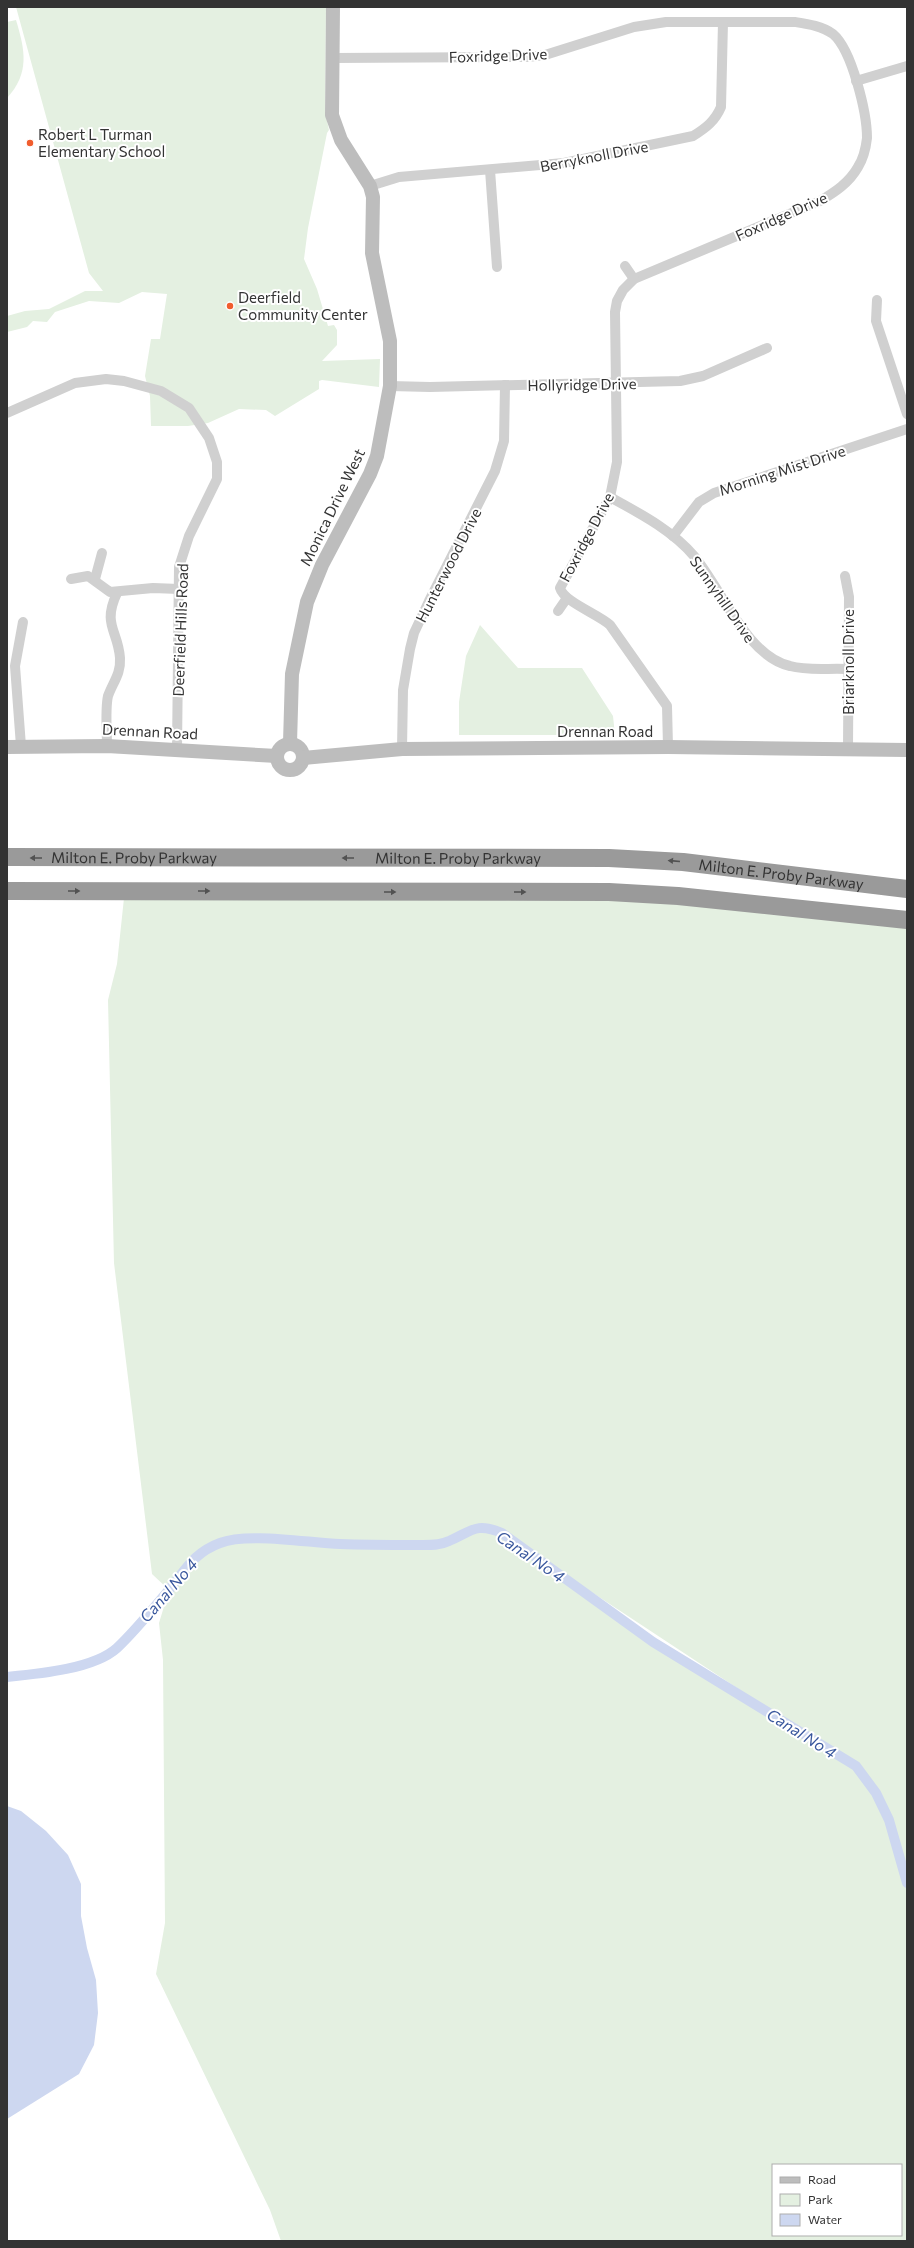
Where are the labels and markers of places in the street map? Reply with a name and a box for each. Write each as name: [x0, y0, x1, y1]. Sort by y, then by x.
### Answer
place label: Robert L Turman Elementary School: [38, 125, 165, 160]
marker: Robert L Turman Elementary School: [25, 138, 35, 148]
place label: Deerfield Community Center: [238, 288, 368, 323]
marker: Deerfield Community Center: [225, 301, 235, 311]

